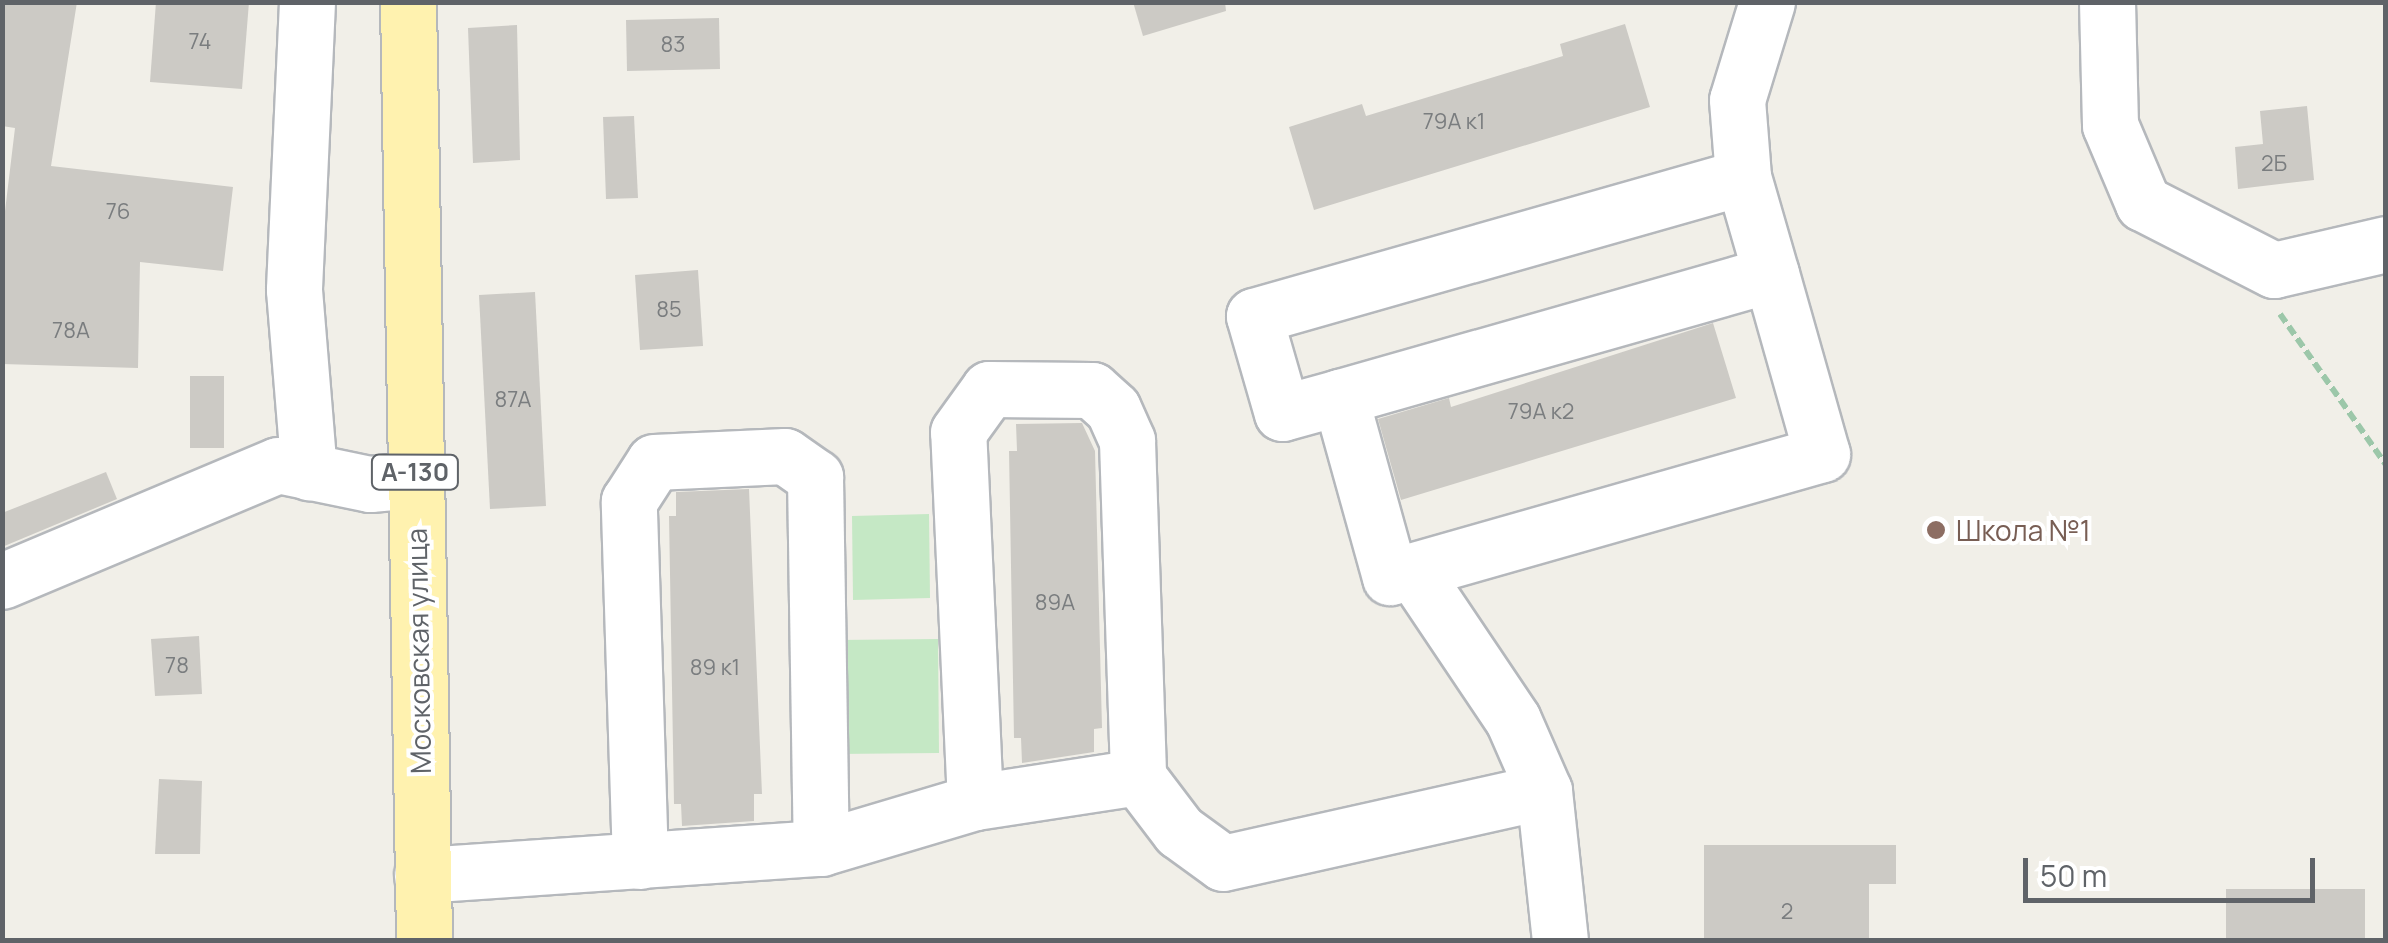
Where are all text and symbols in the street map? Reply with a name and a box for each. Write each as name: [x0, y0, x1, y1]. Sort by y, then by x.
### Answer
house number: 74: [188, 29, 212, 55]
house number: 83: [661, 32, 685, 58]
house number: 79А к1: [1423, 109, 1485, 135]
house number: 2Б: [2261, 151, 2287, 177]
house number: 76: [106, 199, 130, 225]
house number: 85: [656, 297, 682, 323]
house number: 78А: [52, 318, 90, 344]
house number: 87А: [495, 387, 531, 413]
house number: 79А к2: [1508, 399, 1574, 425]
road number: А-130: [370, 452, 460, 492]
place label: Школа №1: [1956, 513, 2091, 547]
marker: Школа №1: [1925, 519, 1947, 541]
street label: Московская улица: [399, 528, 437, 774]
house number: 89А: [1035, 590, 1075, 616]
house number: 78: [165, 653, 189, 679]
house number: 89 к1: [690, 655, 740, 681]
scale bar: [2028, 838, 2320, 900]
text: 50 m: [2040, 855, 2107, 896]
house number: 2: [1781, 899, 1793, 925]

